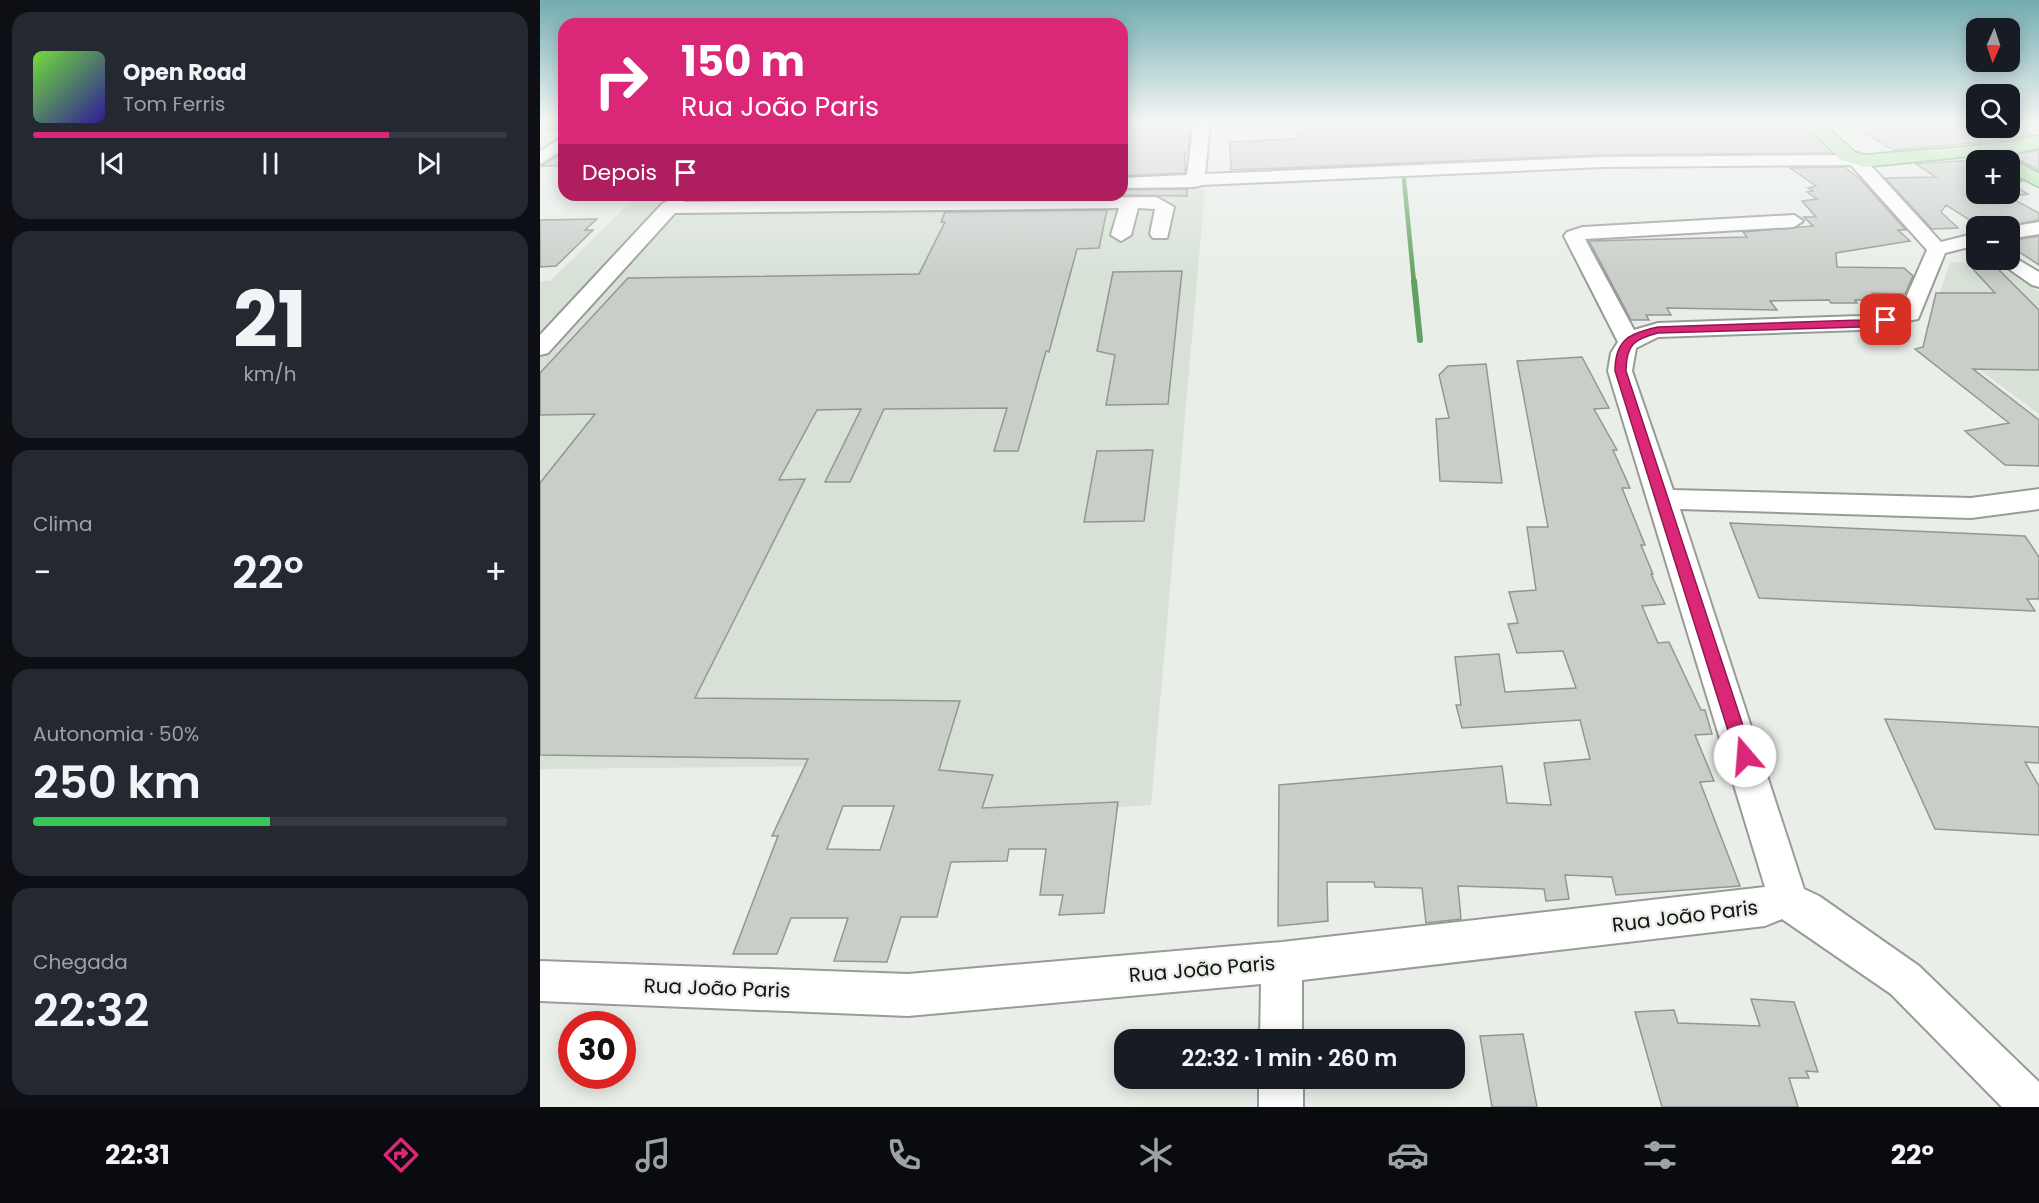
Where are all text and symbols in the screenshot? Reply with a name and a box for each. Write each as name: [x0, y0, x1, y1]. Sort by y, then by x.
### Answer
north arrow: [1966, 18, 2020, 72]
map controls: [1966, 18, 2020, 270]
text: 150 m: [681, 32, 805, 91]
icon: right: [582, 42, 660, 120]
text: Open Road: [123, 57, 247, 88]
button: search: [1966, 84, 2020, 138]
text: Rua João Paris: [681, 88, 879, 125]
text: Tom Ferris: [123, 90, 225, 118]
icon: previous: [96, 147, 129, 180]
icon: pause: [254, 147, 287, 180]
icon: next: [412, 147, 445, 180]
button: +: [1966, 150, 2020, 204]
icon: arrive: [669, 156, 702, 189]
text: Depois: [582, 157, 657, 188]
button: −: [1966, 216, 2020, 270]
text: 21: [233, 265, 307, 374]
pin: [1860, 294, 1911, 345]
icon: arrive: [1869, 303, 1902, 336]
text: km/h: [243, 360, 297, 388]
text: Clima: [33, 510, 92, 538]
text: 22°: [232, 541, 304, 604]
text: −: [33, 549, 51, 596]
text: +: [484, 549, 507, 596]
text: Autonomia · 50%: [33, 720, 199, 748]
position arrow: [1713, 724, 1777, 788]
text: 250 km: [33, 751, 201, 814]
street label: Rua João Paris: [1610, 893, 1760, 939]
text: Chegada: [33, 948, 128, 976]
street label: Rua João Paris: [1128, 949, 1276, 989]
street label: Rua João Paris: [643, 971, 791, 1005]
text: 22:32: [33, 979, 149, 1042]
speed limit sign: 30: [558, 1011, 636, 1089]
text: 22:32 · 1 min · 260 m: [1182, 1043, 1397, 1074]
icon: directions: [380, 1134, 422, 1176]
icon: music: [632, 1134, 674, 1176]
icon: phone: [883, 1134, 925, 1176]
icon: climate: [1135, 1134, 1177, 1176]
icon: car: [1387, 1134, 1429, 1176]
icon: filters: [1639, 1134, 1681, 1176]
text: 22:31: [105, 1136, 170, 1173]
text: 22°: [1891, 1136, 1934, 1173]

